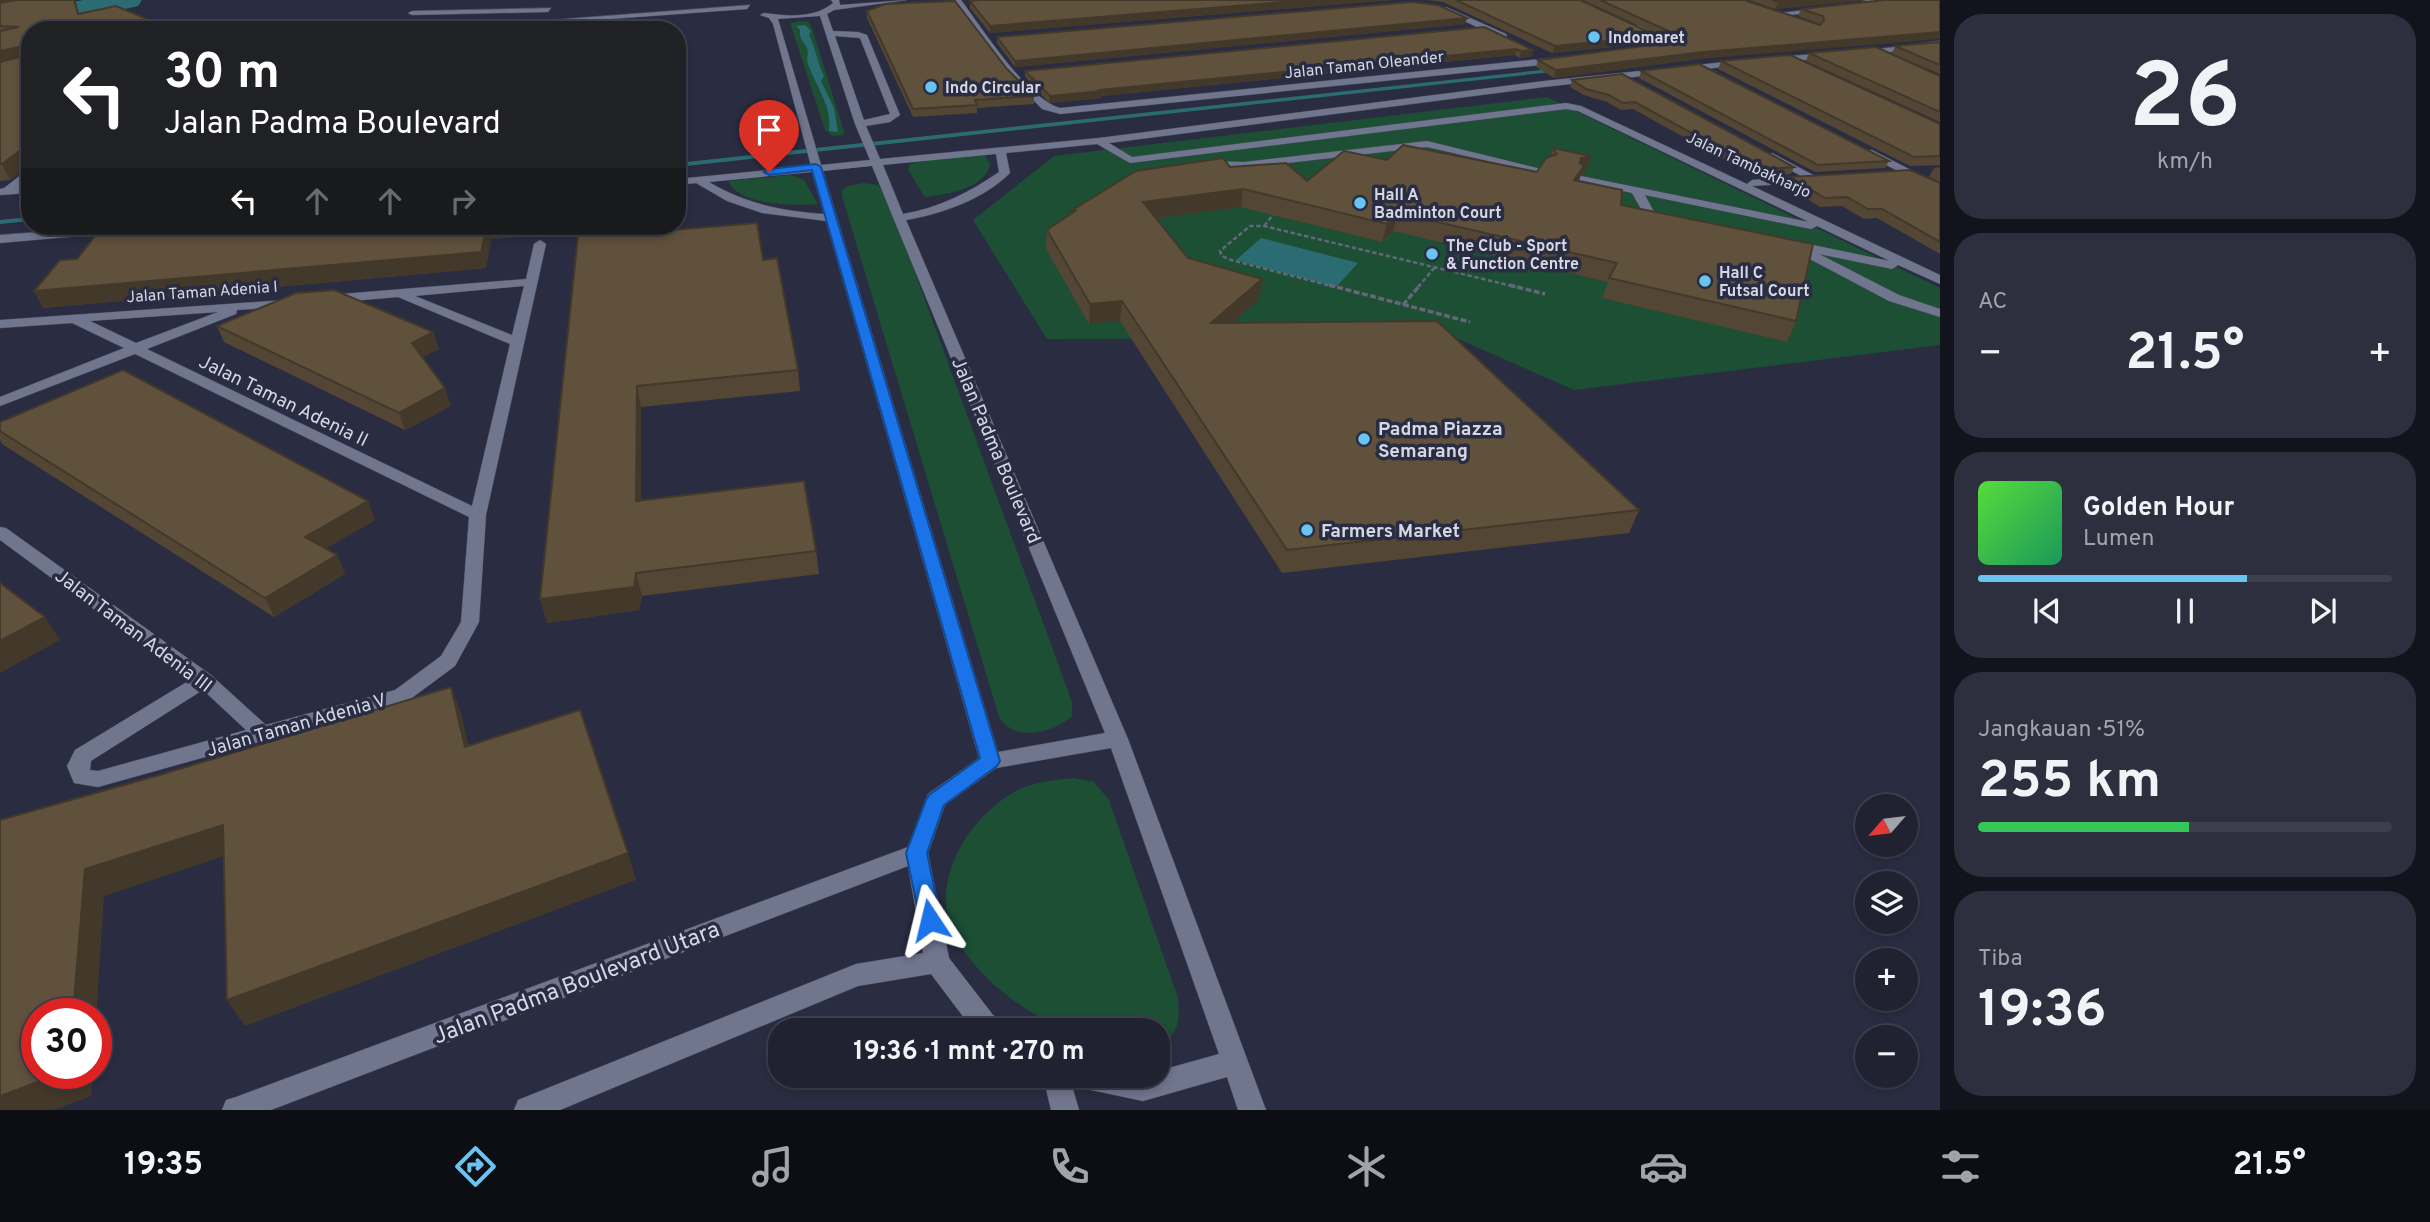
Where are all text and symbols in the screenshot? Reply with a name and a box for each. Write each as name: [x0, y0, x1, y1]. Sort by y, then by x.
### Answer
marker: Indomaret: [1586, 29, 1602, 45]
place label: Indomaret: [1608, 29, 1685, 49]
text: 30 m: [164, 44, 280, 106]
text: 26: [2129, 45, 2241, 160]
street label: Jalan Taman Oleander: [1283, 48, 1445, 84]
icon: left: [49, 49, 140, 140]
marker: Indo Circular: [923, 79, 939, 95]
place label: Indo Circular: [945, 79, 1041, 99]
pin: [739, 100, 799, 172]
text: Jalan Padma Boulevard: [164, 105, 501, 145]
icon: arrive: [750, 111, 788, 149]
street label: Jalan Tambakharjo: [1683, 128, 1814, 204]
text: km/h: [2157, 148, 2213, 177]
icon: left: [225, 182, 263, 220]
icon: ahead: [298, 182, 336, 220]
icon: ahead: [371, 182, 409, 220]
icon: right: [444, 182, 482, 220]
place label: Hall A Badminton Court: [1374, 186, 1501, 224]
marker: Hall A Badminton Court: [1352, 195, 1368, 211]
place label: The Club - Sport & Function Centre: [1446, 237, 1579, 275]
marker: The Club - Sport & Function Centre: [1424, 246, 1440, 262]
place label: Hall C Futsal Court: [1719, 264, 1809, 302]
marker: Hall C Futsal Court: [1697, 273, 1713, 289]
street label: Jalan Taman Adenia I: [126, 278, 278, 308]
text: AC: [1978, 288, 2007, 317]
text: 21.5°: [2126, 322, 2244, 388]
text: −: [1978, 331, 2003, 380]
text: +: [2367, 331, 2392, 380]
street label: Jalan Taman Adenia II: [195, 350, 372, 453]
street label: Jalan Padma Boulevard: [945, 354, 1045, 547]
place label: Padma Piazza Semarang: [1378, 418, 1503, 464]
marker: Padma Piazza Semarang: [1356, 431, 1372, 447]
text: Golden Hour: [2083, 492, 2234, 525]
place label: Farmers Market: [1321, 520, 1460, 544]
marker: Farmers Market: [1299, 522, 1315, 538]
text: Lumen: [2083, 525, 2154, 554]
street label: Jalan Taman Adenia III: [49, 565, 216, 699]
icon: previous: [2028, 592, 2066, 630]
icon: pause: [2166, 592, 2204, 630]
icon: next: [2304, 592, 2342, 630]
street label: Jalan Taman Adenia V: [204, 689, 389, 763]
text: Jangkauan · 51%: [1978, 716, 2145, 745]
text: 255 km: [1978, 750, 2161, 816]
north arrow: [1855, 794, 1918, 858]
map controls: [1855, 794, 1918, 1088]
button: layers: [1855, 871, 1918, 934]
position arrow: [893, 883, 967, 957]
street label: Jalan Padma Boulevard Utara: [429, 916, 724, 1052]
text: Tiba: [1978, 945, 2023, 974]
button: +: [1855, 948, 1918, 1011]
text: 19:36: [1978, 979, 2107, 1045]
speed limit sign: 30: [21, 998, 112, 1089]
button: −: [1855, 1025, 1918, 1088]
text: 19:36 · 1 mnt · 270 m: [853, 1036, 1085, 1069]
icon: directions: [451, 1142, 500, 1191]
icon: music: [748, 1142, 797, 1191]
icon: phone: [1045, 1142, 1094, 1191]
icon: climate: [1342, 1142, 1391, 1191]
icon: car: [1639, 1142, 1688, 1191]
icon: filters: [1936, 1142, 1985, 1191]
text: 19:35: [124, 1146, 203, 1186]
text: 21.5°: [2233, 1146, 2306, 1186]

